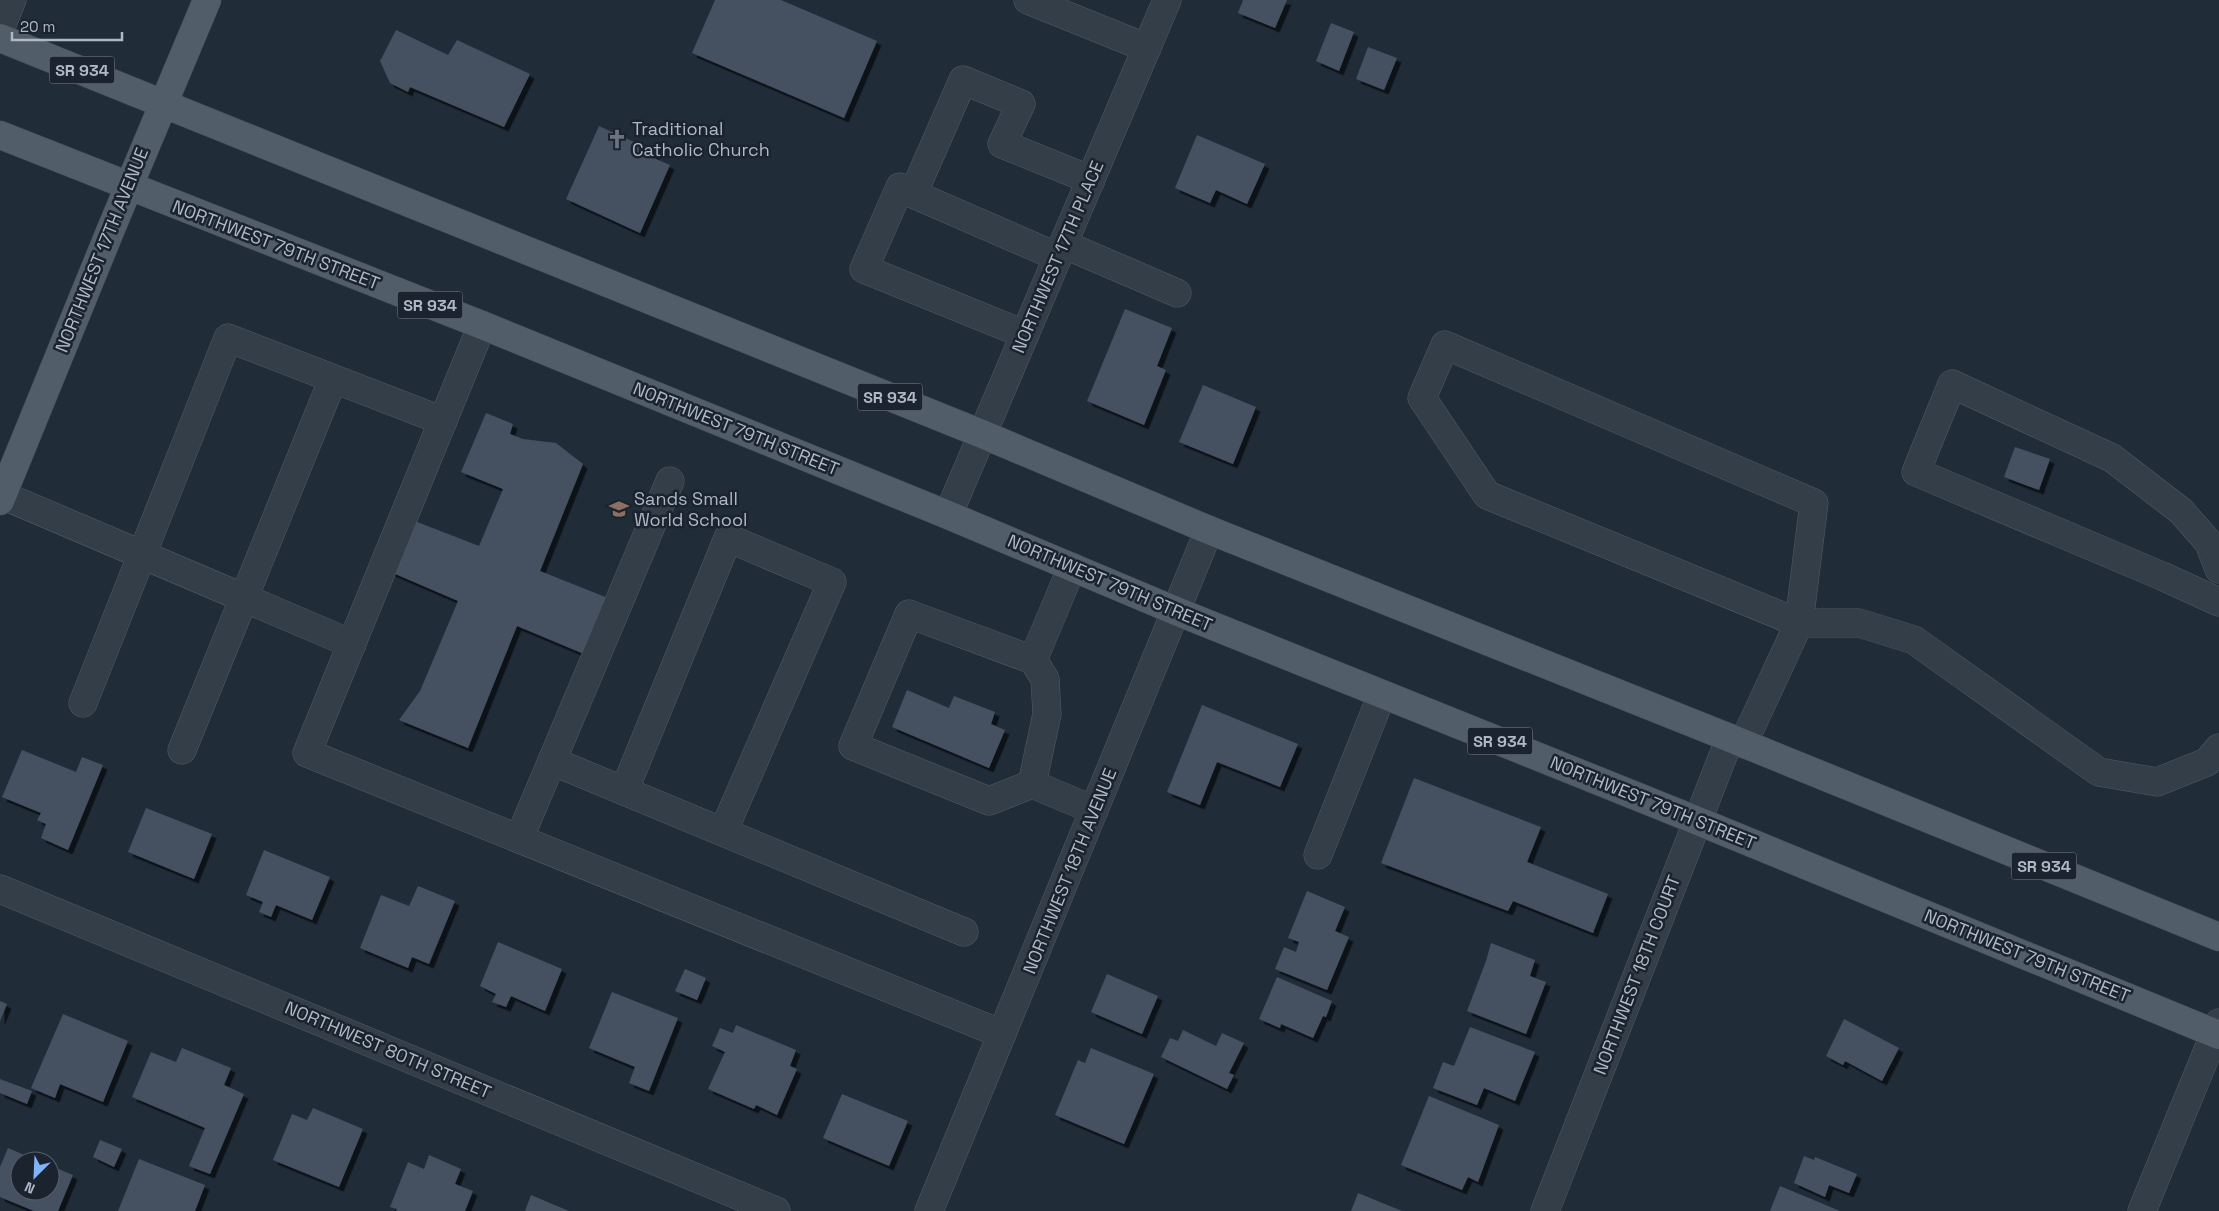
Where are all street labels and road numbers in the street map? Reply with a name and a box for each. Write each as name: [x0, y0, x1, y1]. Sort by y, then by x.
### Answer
road number: SR 934: [49, 56, 114, 84]
street label: NORTHWEST 17TH AVENUE: [50, 144, 153, 356]
street label: NORTHWEST 17TH PLACE: [1007, 157, 1109, 357]
street label: NORTHWEST 79TH STREET: [169, 194, 383, 295]
road number: SR 934: [398, 292, 462, 318]
street label: NORTHWEST 79TH STREET: [630, 377, 843, 481]
road number: SR 934: [858, 384, 922, 411]
street label: NORTHWEST 79TH STREET: [1004, 529, 1216, 636]
road number: SR 934: [1468, 728, 1532, 754]
street label: NORTHWEST 79TH STREET: [1547, 751, 1760, 855]
street label: NORTHWEST 18TH AVENUE: [1018, 765, 1121, 977]
road number: SR 934: [2012, 852, 2076, 879]
street label: NORTHWEST 18TH COURT: [1588, 871, 1685, 1078]
street label: NORTHWEST 79TH STREET: [1921, 904, 2134, 1008]
street label: NORTHWEST 80TH STREET: [282, 996, 495, 1104]

